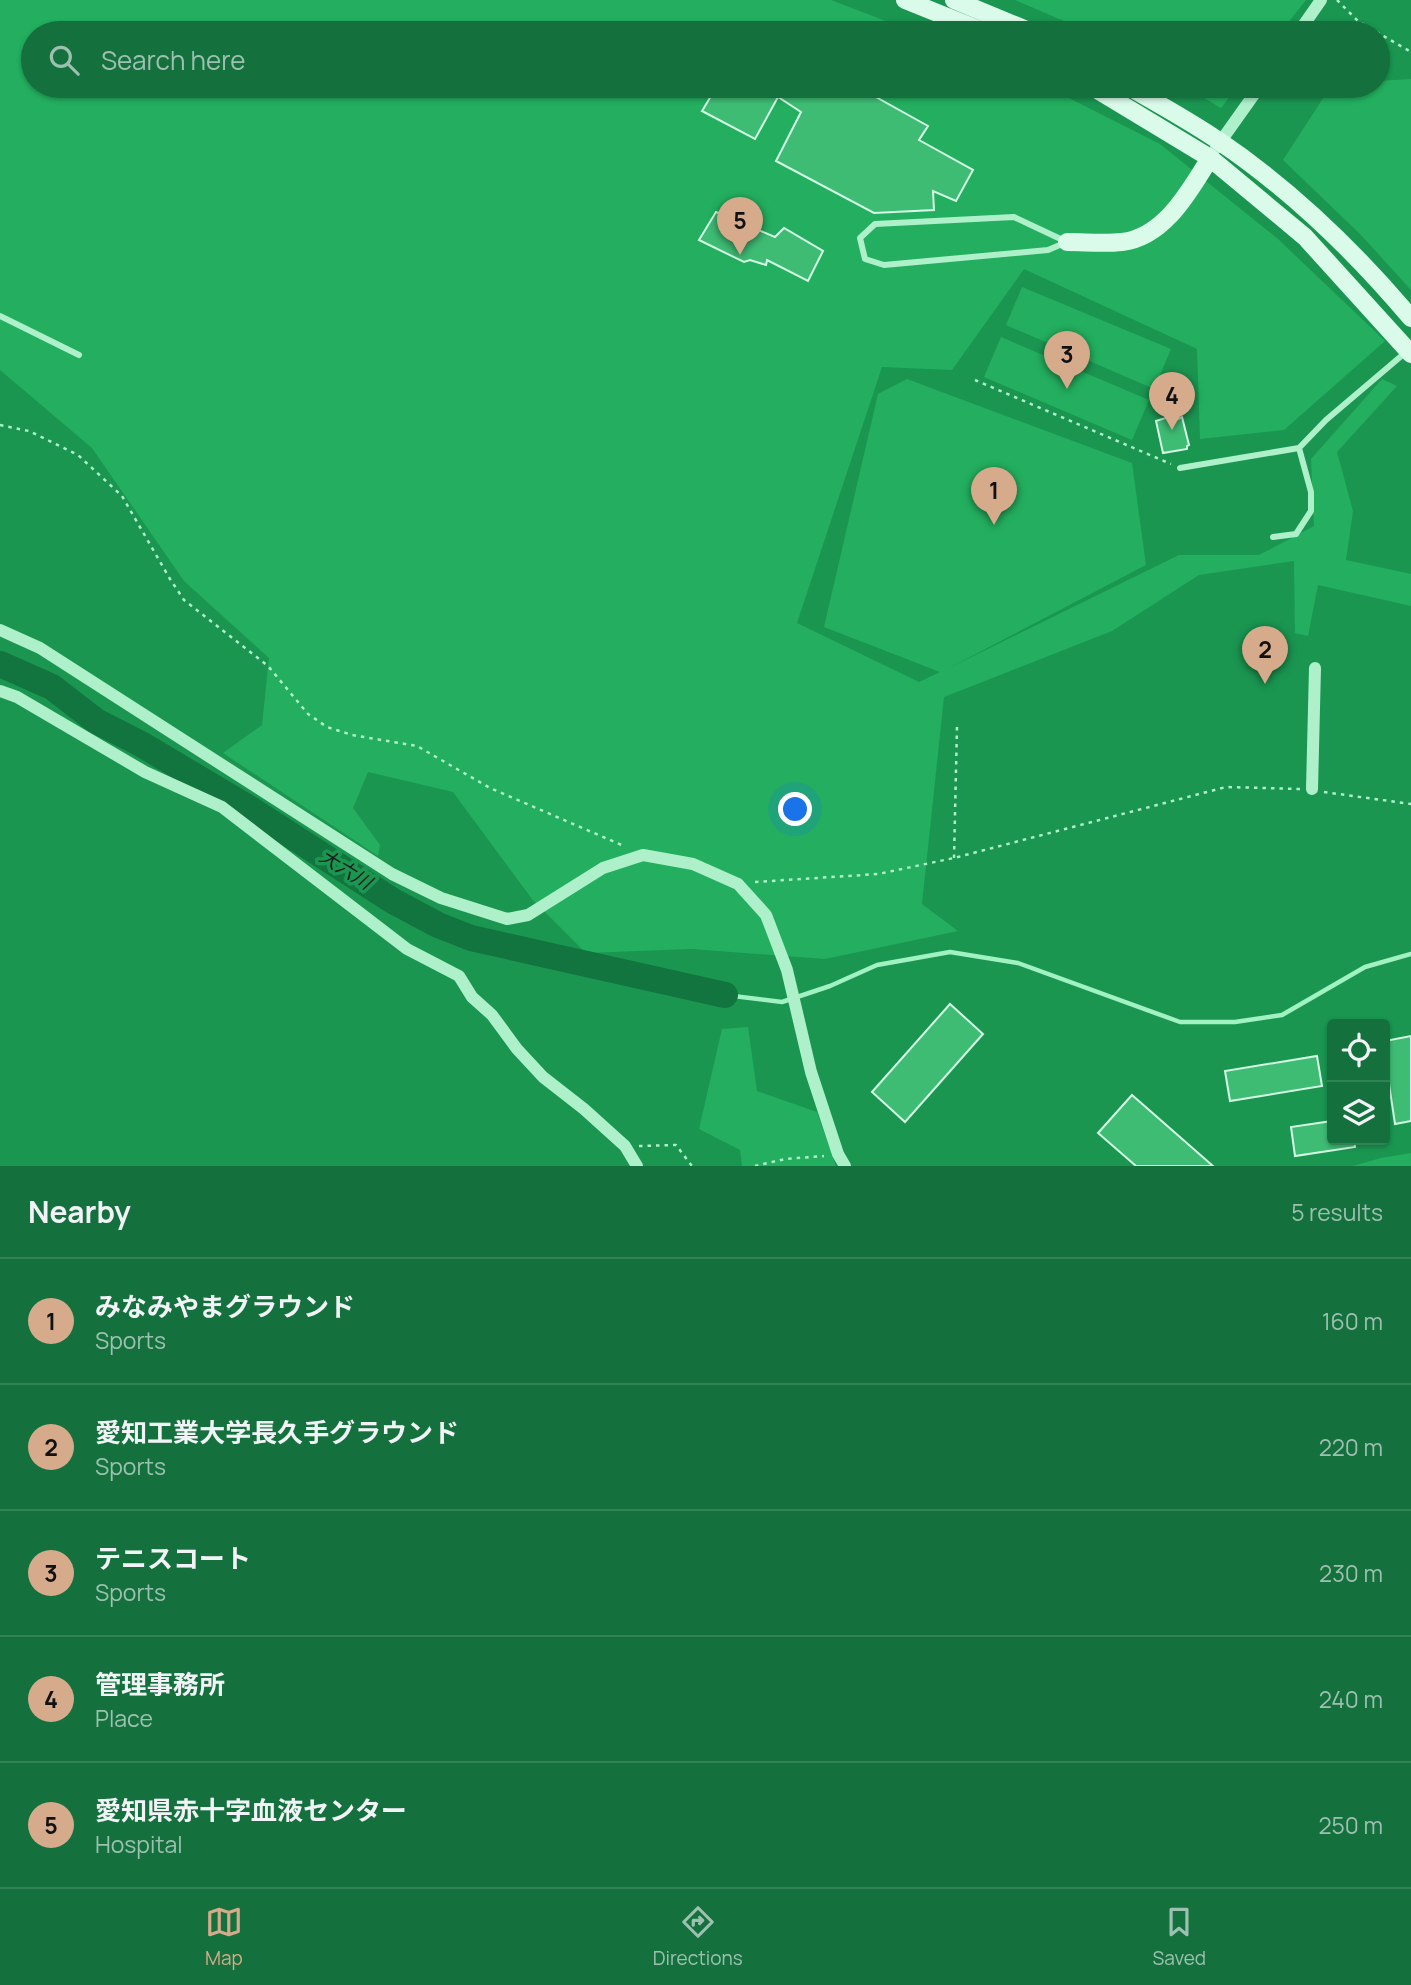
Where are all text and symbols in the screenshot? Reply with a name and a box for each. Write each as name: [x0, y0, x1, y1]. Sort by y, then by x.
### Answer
search box: [21, 21, 1390, 98]
icon: search: [45, 41, 83, 79]
text: Search here: [101, 42, 246, 78]
pin: 5: [717, 197, 763, 255]
pin: 3: [1044, 331, 1090, 389]
pin: 4: [1149, 372, 1195, 430]
pin: 1: [971, 467, 1017, 525]
pin: 2: [1242, 626, 1288, 684]
your location: [778, 792, 812, 826]
water label: 大六川: [315, 843, 379, 896]
map controls: [1327, 1019, 1390, 1145]
button: locate: [1327, 1019, 1390, 1082]
button: layers: [1327, 1082, 1390, 1145]
text: Nearby: [28, 1191, 131, 1232]
text: 5 results: [1291, 1196, 1383, 1228]
text: みなみやまグラウンド: [95, 1288, 355, 1324]
text: 1: [46, 1305, 56, 1337]
text: 160 m: [1322, 1305, 1383, 1337]
text: Sports: [95, 1324, 166, 1356]
text: 愛知工業大学長久手グラウンド: [95, 1414, 459, 1450]
text: 2: [44, 1431, 58, 1463]
text: 220 m: [1319, 1431, 1383, 1463]
text: Sports: [95, 1450, 166, 1482]
text: テニスコート: [95, 1540, 251, 1576]
text: 3: [44, 1557, 58, 1589]
text: 230 m: [1319, 1557, 1383, 1589]
text: Sports: [95, 1576, 166, 1608]
text: 管理事務所: [95, 1666, 225, 1702]
text: 4: [44, 1683, 58, 1715]
text: 240 m: [1319, 1683, 1383, 1715]
text: Place: [95, 1702, 153, 1734]
text: 愛知県赤十字血液センター: [95, 1792, 407, 1828]
text: 5: [44, 1809, 58, 1841]
text: 250 m: [1318, 1809, 1383, 1841]
text: Hospital: [95, 1828, 183, 1860]
tab: Map: [205, 1903, 243, 1971]
tab: Directions: [653, 1903, 743, 1971]
tab: Saved: [1153, 1903, 1206, 1971]

